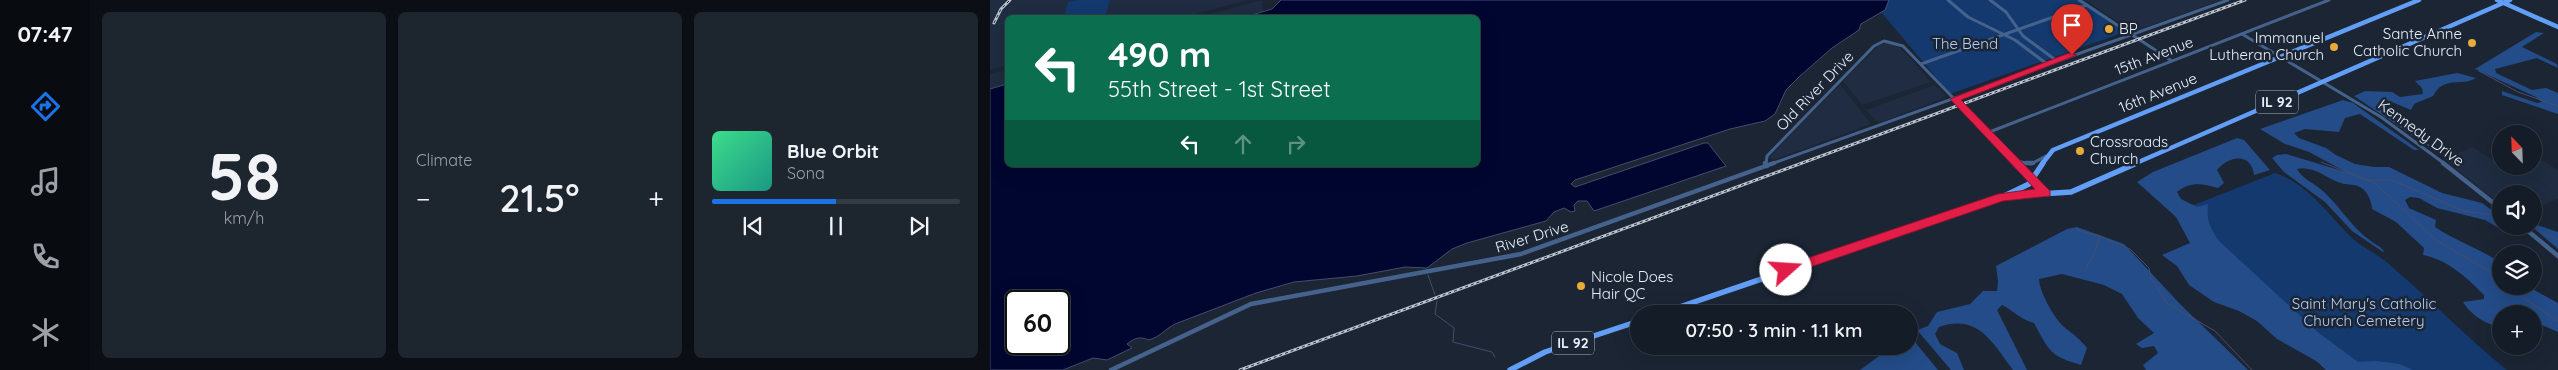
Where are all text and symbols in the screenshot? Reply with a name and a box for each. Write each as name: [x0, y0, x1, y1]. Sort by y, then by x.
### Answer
pin: [2051, 4, 2093, 55]
icon: arrive: [2058, 11, 2086, 39]
place label: BP: [2119, 19, 2138, 38]
text: 07:47: [17, 20, 73, 48]
marker: BP: [2103, 23, 2115, 35]
place label: Sante Anne Catholic Church: [2353, 24, 2462, 60]
place label: Immanuel Lutheran Church: [2209, 28, 2324, 64]
text: 490 m: [1108, 32, 1211, 76]
street label: 15th Avenue: [2112, 32, 2196, 79]
park label: The Bend: [1932, 34, 1998, 53]
icon: left: [1025, 35, 1090, 100]
marker: Sante Anne Catholic Church: [2466, 37, 2478, 49]
marker: Immanuel Lutheran Church: [2328, 41, 2340, 53]
street label: Old River Drive: [1772, 47, 1857, 134]
street label: 16th Avenue: [2116, 68, 2200, 117]
text: 55th Street - 1st Street: [1108, 75, 1331, 103]
icon: directions: [28, 89, 63, 124]
road number: IL 92: [2256, 90, 2298, 114]
street label: Kennedy Drive: [2374, 95, 2468, 170]
north arrow: [2492, 125, 2542, 175]
map controls: [2492, 125, 2542, 355]
icon: left: [1176, 130, 1204, 158]
icon: ahead: [1229, 130, 1257, 158]
icon: right: [1282, 130, 1310, 158]
place label: Crossroads Church: [2090, 132, 2168, 168]
text: 58: [207, 135, 281, 216]
text: Blue Orbit: [787, 139, 879, 163]
marker: Crossroads Church: [2074, 145, 2086, 157]
text: Climate: [416, 150, 472, 170]
text: Sona: [787, 163, 825, 183]
icon: music: [28, 164, 63, 199]
text: 21.5°: [499, 174, 580, 222]
text: −: [416, 181, 431, 216]
text: +: [648, 181, 664, 216]
button: sound: [2492, 185, 2542, 235]
text: km/h: [224, 208, 264, 228]
icon: previous: [739, 212, 767, 240]
icon: pause: [822, 212, 850, 240]
icon: next: [905, 212, 933, 240]
street label: River Drive: [1493, 216, 1571, 257]
icon: phone: [28, 239, 63, 274]
position arrow: [1759, 243, 1811, 295]
button: layers: [2492, 245, 2542, 295]
place label: Nicole Does Hair QC: [1591, 267, 1673, 303]
marker: Nicole Does Hair QC: [1575, 280, 1587, 292]
speed limit sign: 60: [1005, 290, 1070, 355]
park label: Saint Mary's Catholic Church Cemetery: [2292, 294, 2436, 330]
button: +: [2492, 305, 2542, 355]
icon: climate: [28, 315, 63, 350]
text: 07:50 · 3 min · 1.1 km: [1686, 318, 1862, 342]
road number: IL 92: [1552, 332, 1594, 354]

